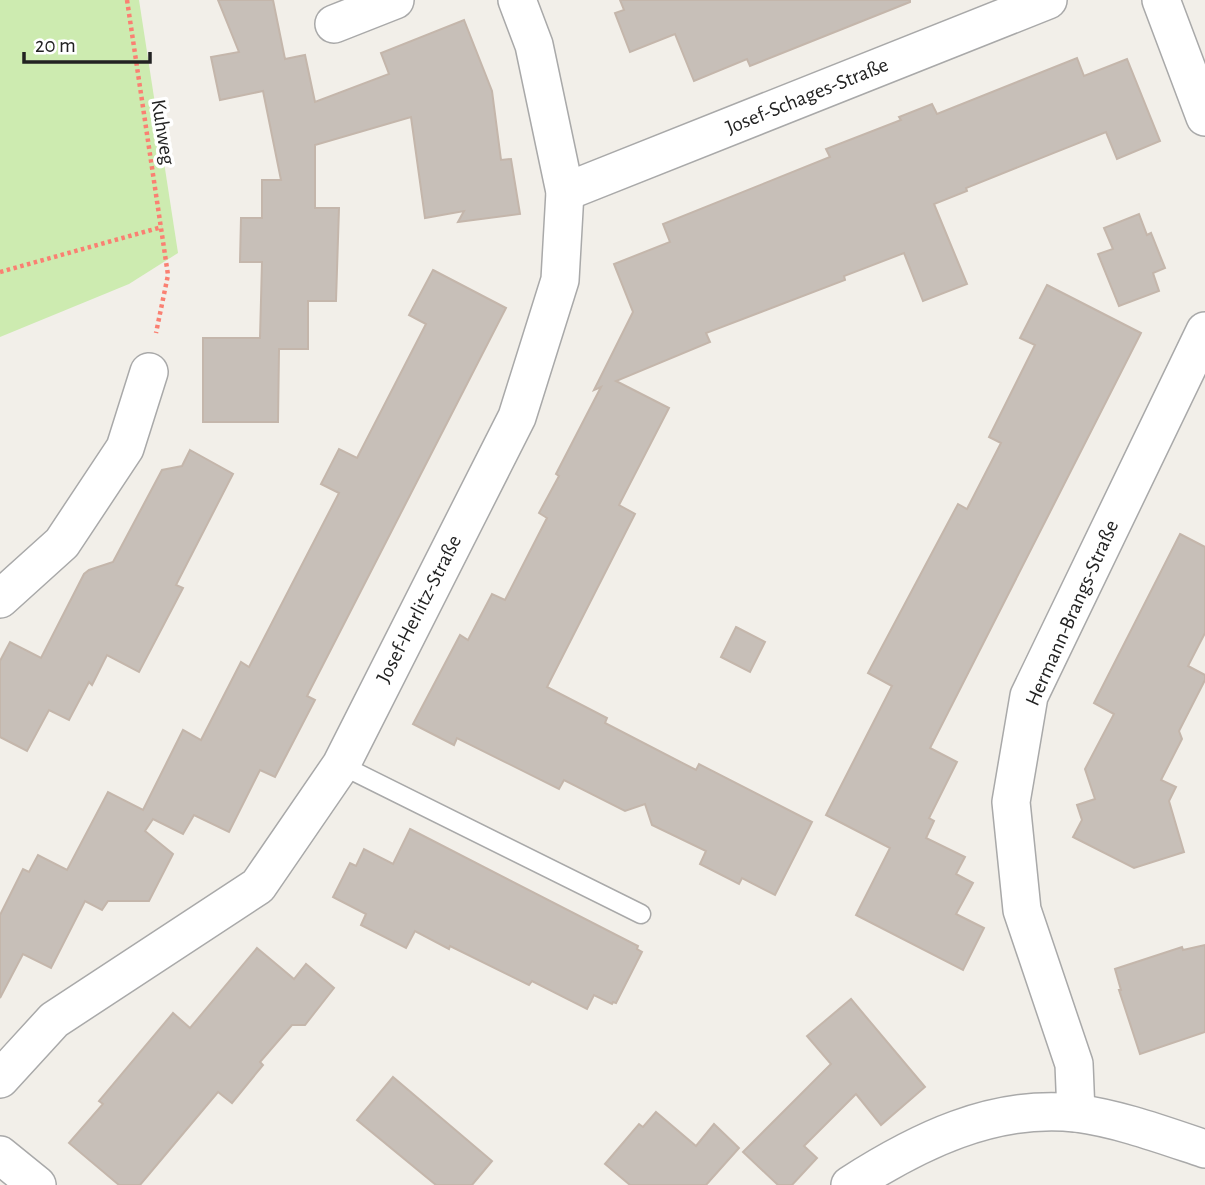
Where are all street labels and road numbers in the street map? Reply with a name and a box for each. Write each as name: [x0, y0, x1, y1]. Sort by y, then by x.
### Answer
street label: Josef-Schages-Straße: [723, 54, 891, 138]
street label: Kuhweg: [147, 98, 179, 167]
street label: Hermann-Brangs-Straße: [1022, 517, 1122, 709]
street label: Josef-Herlitz-Straße: [373, 532, 465, 686]

